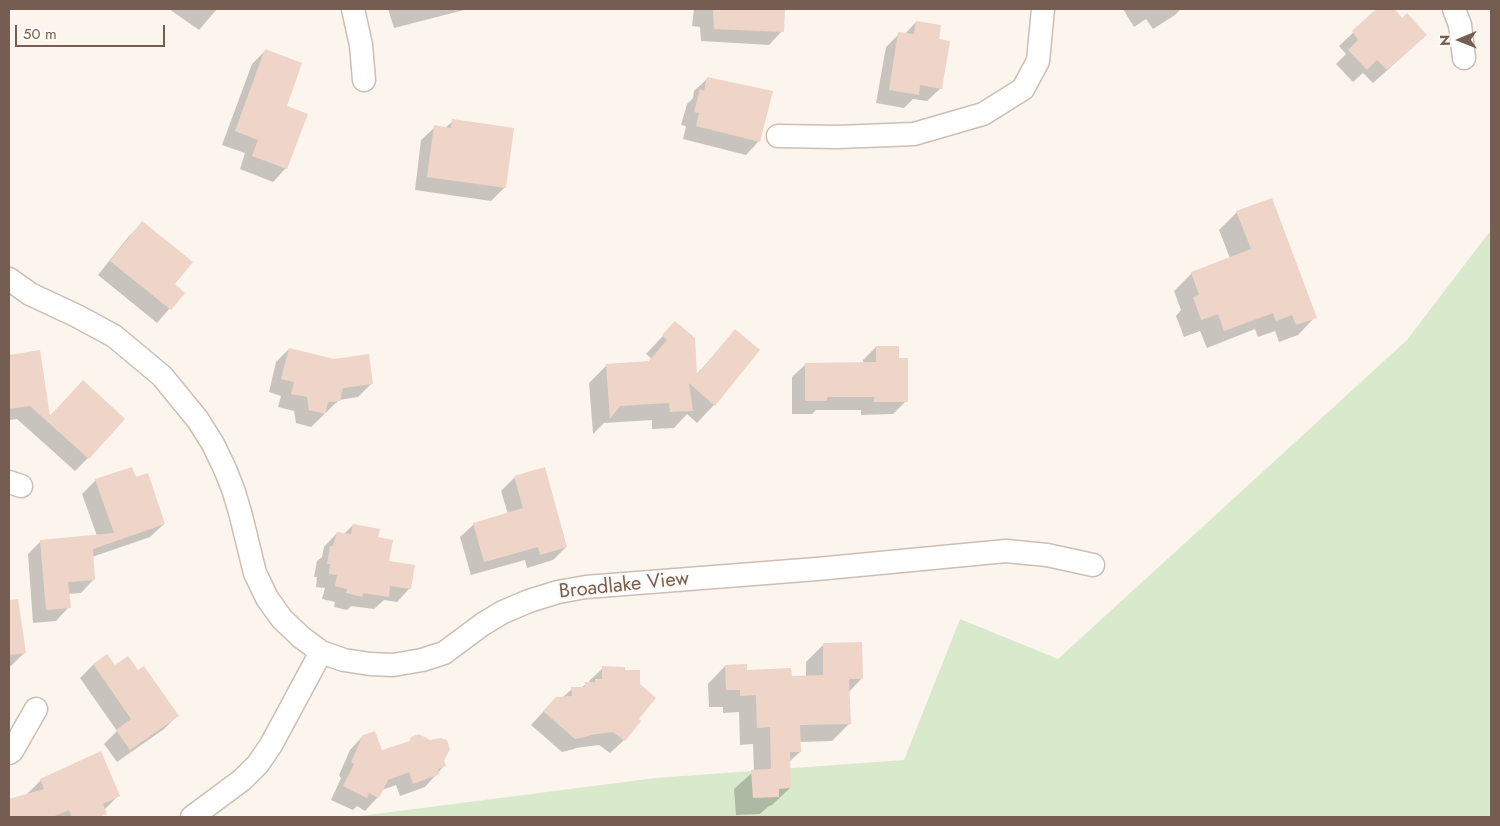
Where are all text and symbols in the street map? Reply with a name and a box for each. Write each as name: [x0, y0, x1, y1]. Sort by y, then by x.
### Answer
scale bar: [18, 15, 168, 47]
north arrow: [1435, 15, 1485, 65]
text: 50 m: [23, 23, 57, 45]
text: N: [1435, 35, 1455, 46]
street label: Broadlake View: [558, 567, 690, 605]

